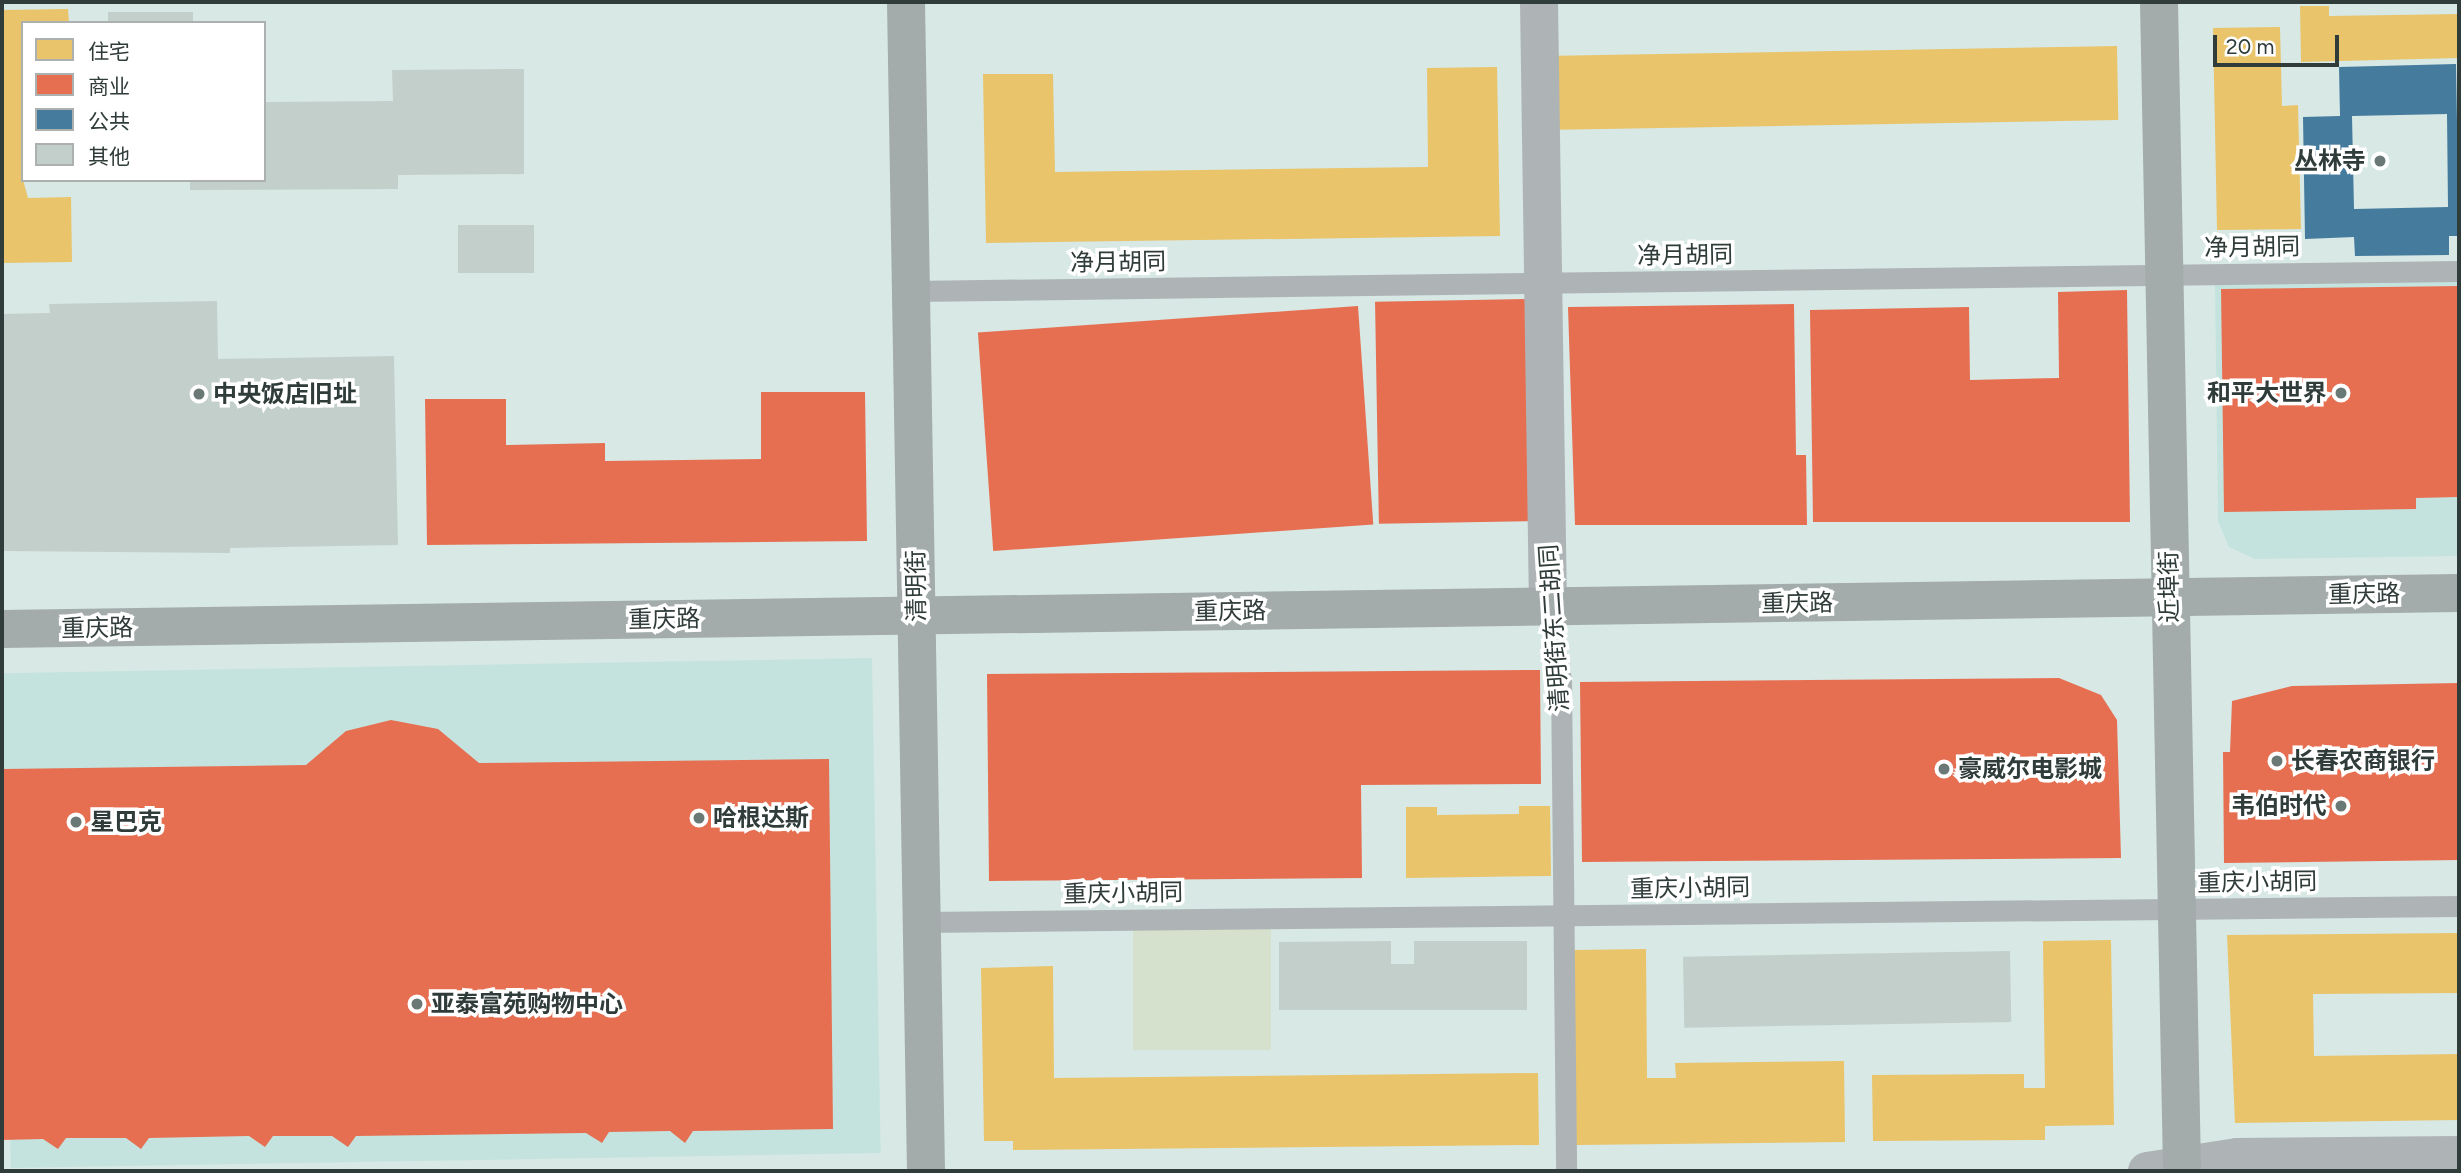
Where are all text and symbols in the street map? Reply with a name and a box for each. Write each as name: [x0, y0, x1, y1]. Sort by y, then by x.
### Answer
legend: [21, 21, 266, 182]
scale bar: [2216, 21, 2342, 65]
text: 20 m: [2226, 34, 2274, 59]
text: 住宅: [88, 39, 130, 64]
text: 商业: [88, 74, 130, 99]
text: 公共: [88, 109, 130, 134]
text: 其他: [88, 144, 130, 169]
place label: 丛林寺: [2294, 147, 2366, 175]
marker: 丛林寺: [2372, 153, 2388, 169]
street label: 净月胡同: [2204, 232, 2300, 262]
street label: 净月胡同: [1637, 240, 1733, 270]
street label: 净月胡同: [1070, 247, 1166, 277]
place label: 和平大世界: [2207, 379, 2327, 407]
place label: 中央饭店旧址: [213, 380, 357, 408]
marker: 和平大世界: [2333, 385, 2349, 401]
marker: 中央饭店旧址: [191, 386, 207, 402]
street label: 清明街东二胡同: [1534, 543, 1574, 713]
street label: 清明街: [901, 550, 931, 622]
street label: 近埠街: [2154, 551, 2184, 623]
street label: 重庆路: [2328, 579, 2400, 609]
street label: 重庆路: [1761, 588, 1833, 618]
street label: 重庆路: [1194, 596, 1266, 626]
street label: 重庆路: [628, 604, 700, 634]
street label: 重庆路: [61, 613, 133, 643]
place label: 长春农商银行: [2291, 747, 2435, 775]
marker: 长春农商银行: [2269, 753, 2285, 769]
place label: 豪威尔电影城: [1958, 755, 2102, 783]
marker: 豪威尔电影城: [1936, 761, 1952, 777]
place label: 韦伯时代: [2231, 792, 2327, 820]
marker: 韦伯时代: [2333, 798, 2349, 814]
place label: 哈根达斯: [713, 804, 809, 832]
place label: 星巴克: [90, 808, 162, 836]
marker: 哈根达斯: [691, 810, 707, 826]
marker: 星巴克: [68, 814, 84, 830]
street label: 重庆小胡同: [2197, 867, 2317, 897]
street label: 重庆小胡同: [1630, 873, 1750, 903]
street label: 重庆小胡同: [1063, 878, 1183, 908]
place label: 亚泰富苑购物中心: [431, 990, 623, 1018]
marker: 亚泰富苑购物中心: [409, 996, 425, 1012]

